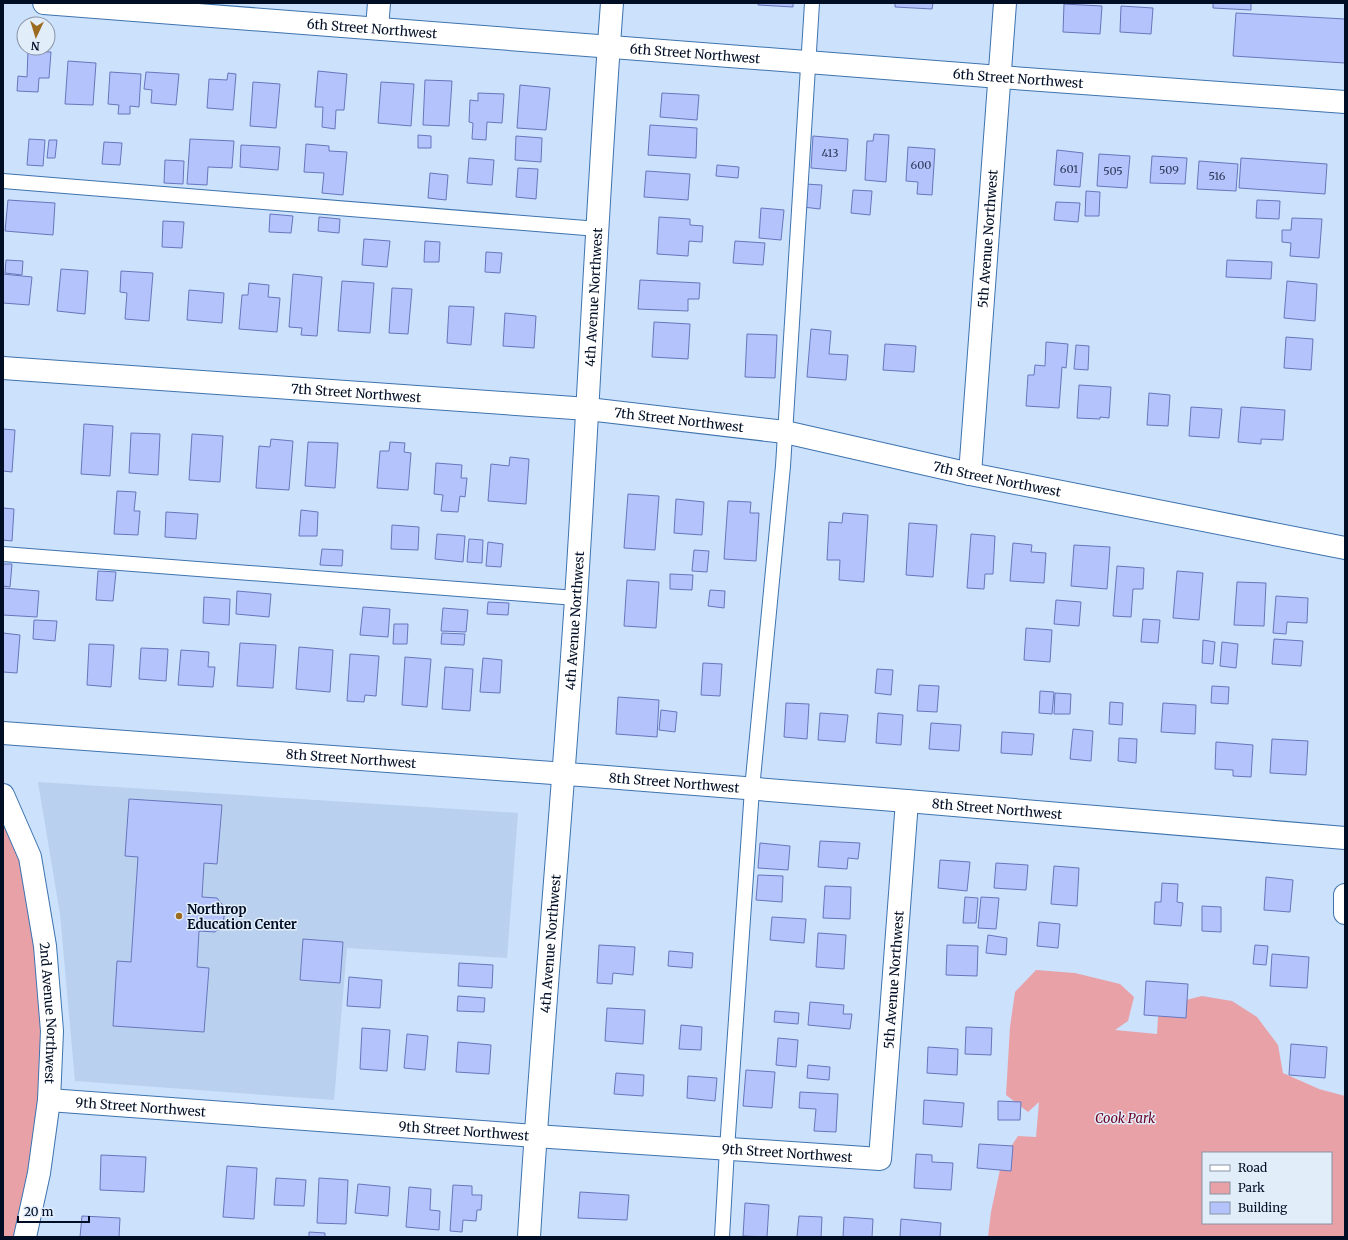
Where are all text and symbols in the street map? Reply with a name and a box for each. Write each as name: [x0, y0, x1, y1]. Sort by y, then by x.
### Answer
street label: 6th Street Northwest: [306, 15, 438, 42]
north arrow: [16, 16, 56, 56]
text: N: [30, 39, 40, 53]
street label: 6th Street Northwest: [629, 40, 761, 67]
street label: 6th Street Northwest: [952, 65, 1084, 92]
house number: 413: [822, 146, 838, 160]
house number: 600: [911, 158, 931, 172]
house number: 601: [1060, 162, 1078, 176]
house number: 509: [1159, 163, 1179, 177]
house number: 505: [1103, 164, 1123, 178]
street label: 5th Avenue Northwest: [974, 169, 1002, 308]
house number: 516: [1208, 169, 1226, 183]
street label: 4th Avenue Northwest: [582, 227, 606, 367]
street label: 7th Street Northwest: [291, 380, 422, 406]
street label: 7th Street Northwest: [613, 404, 745, 436]
street label: 7th Street Northwest: [931, 458, 1062, 501]
street label: 4th Avenue Northwest: [562, 551, 588, 691]
street label: 8th Street Northwest: [285, 746, 417, 772]
street label: 8th Street Northwest: [608, 769, 740, 797]
street label: 8th Street Northwest: [931, 795, 1063, 823]
street label: 4th Avenue Northwest: [537, 874, 565, 1014]
place label: Northrop Education Center: [187, 901, 297, 933]
street label: 5th Avenue Northwest: [880, 910, 908, 1049]
marker: Northrop Education Center: [174, 911, 184, 921]
street label: 2nd Avenue Northwest: [35, 941, 60, 1084]
street label: 9th Street Northwest: [75, 1094, 207, 1121]
park label: Cook Park: [1095, 1110, 1155, 1127]
street label: 9th Street Northwest: [398, 1118, 530, 1145]
street label: 9th Street Northwest: [721, 1140, 853, 1166]
legend: [1202, 1152, 1332, 1224]
text: Road: [1238, 1160, 1267, 1175]
text: Park: [1238, 1180, 1265, 1195]
scale bar: [18, 1198, 89, 1224]
text: Building: [1238, 1200, 1288, 1215]
text: 20 m: [24, 1204, 53, 1219]

